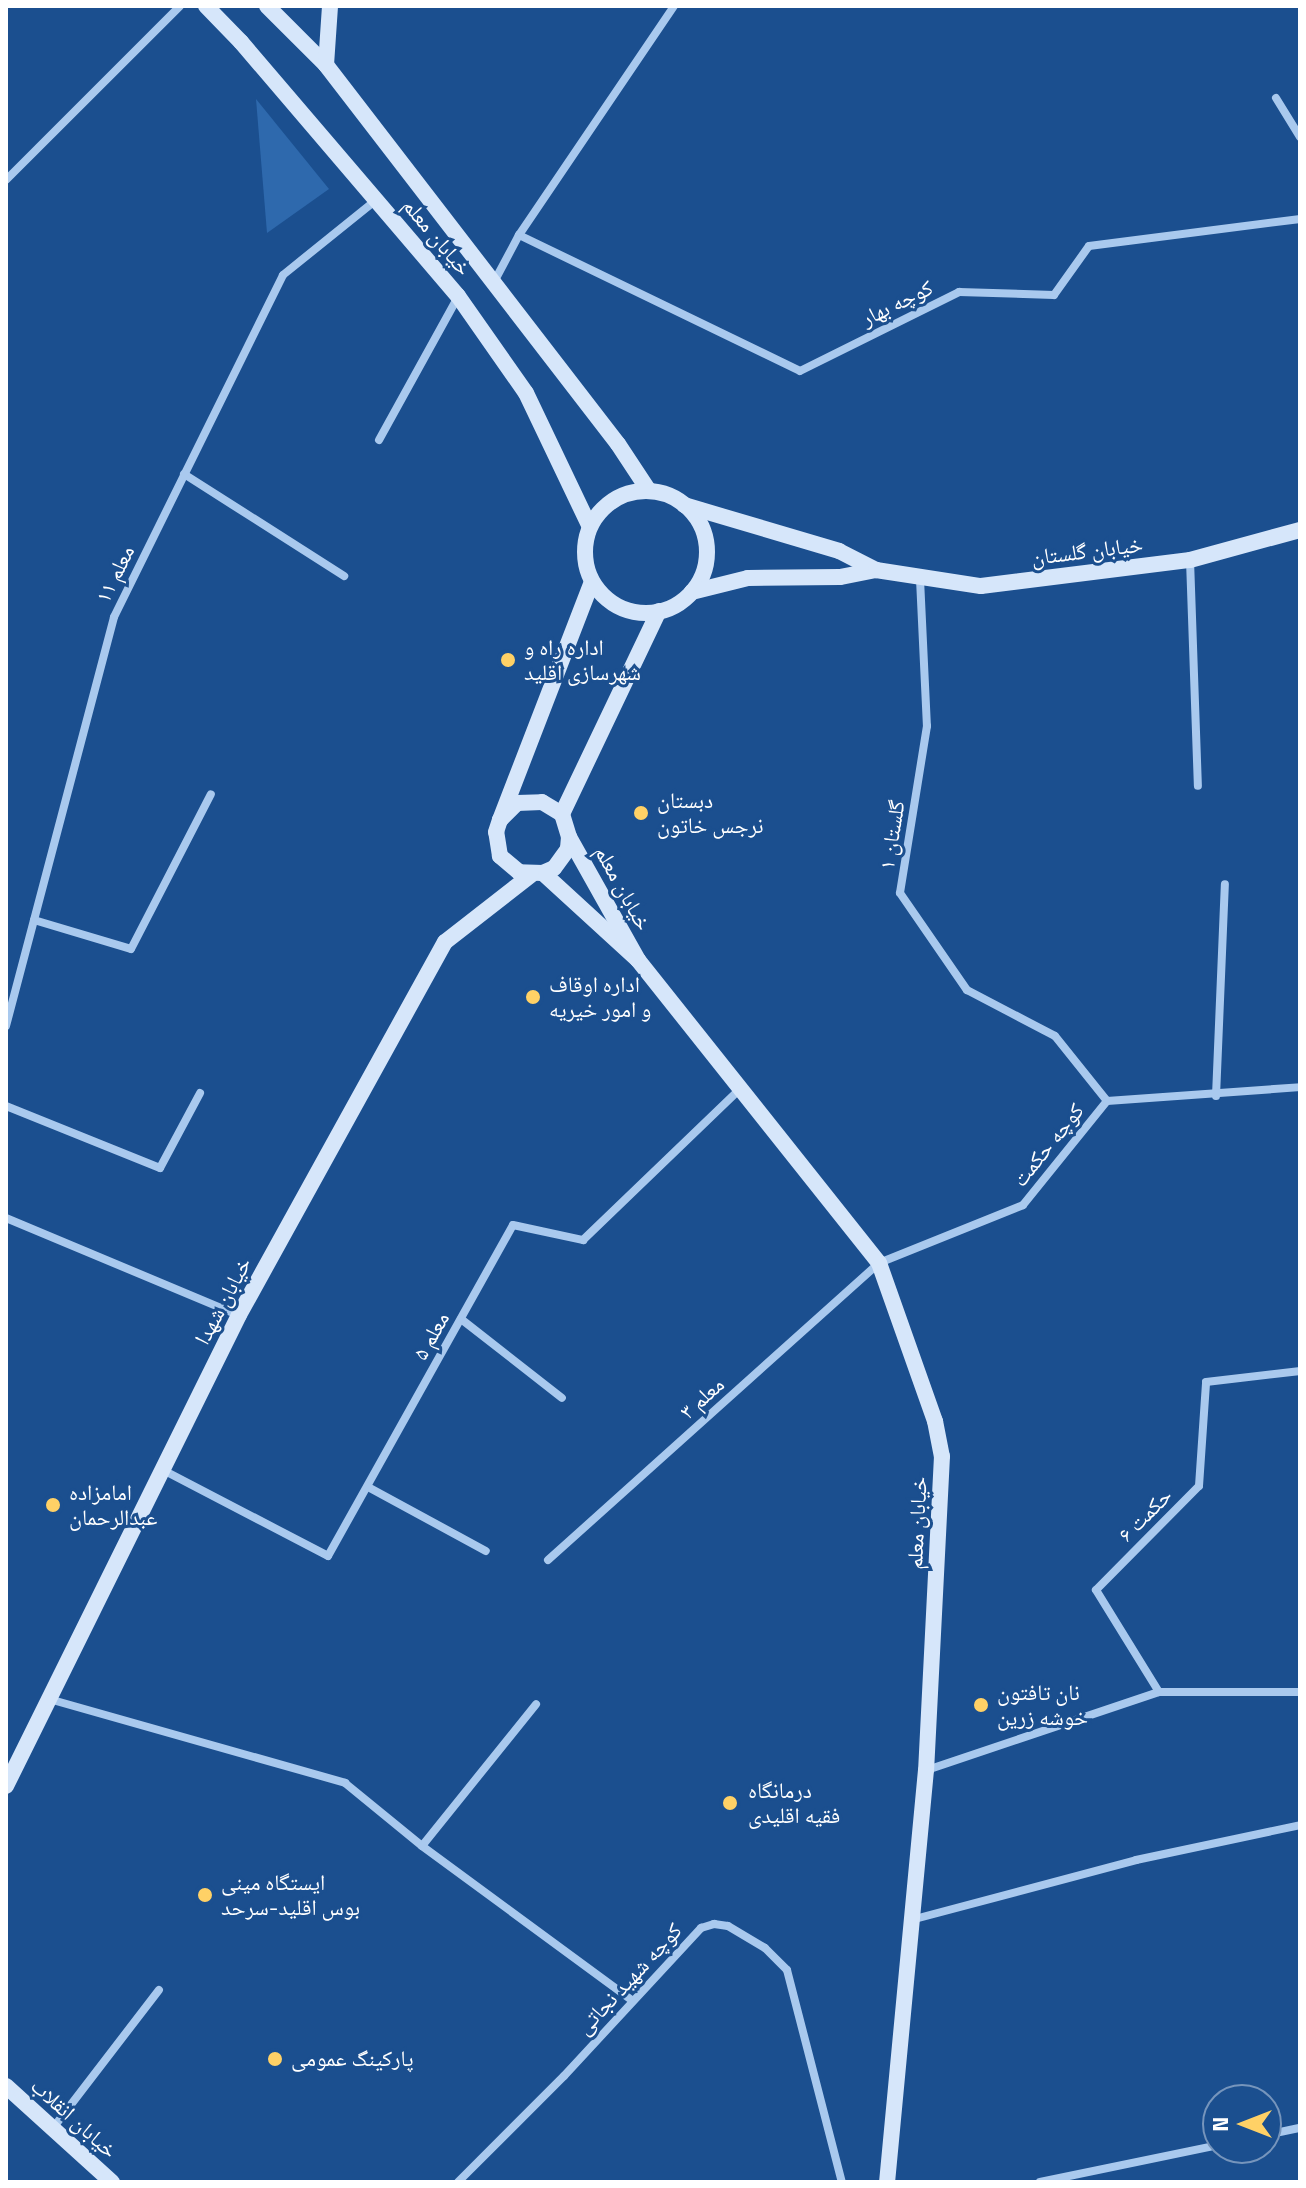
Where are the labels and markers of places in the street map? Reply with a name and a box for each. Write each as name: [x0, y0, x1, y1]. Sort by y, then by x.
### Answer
place label: اداره راه و شهرسازی اقلید: [524, 634, 641, 686]
marker: اداره راه و شهرسازی اقلید: [499, 651, 517, 669]
place label: دبستان نرجس خاتون: [657, 787, 763, 838]
marker: دبستان نرجس خاتون: [632, 804, 650, 822]
place label: اداره اوقاف و امور خیریه: [549, 971, 651, 1022]
marker: اداره اوقاف و امور خیریه: [524, 988, 542, 1006]
place label: امامزاده عبدالرحمان: [69, 1479, 157, 1530]
marker: امامزاده عبدالرحمان: [44, 1496, 62, 1514]
place label: نان تافتون خوشه زرین: [997, 1679, 1088, 1730]
marker: نان تافتون خوشه زرین: [972, 1696, 990, 1714]
place label: درمانگاه فقیه اقلیدی: [748, 1777, 840, 1828]
marker: درمانگاه فقیه اقلیدی: [719, 1792, 741, 1814]
place label: ایستگاه مینی بوس اقلید-سرحد: [221, 1869, 360, 1920]
marker: ایستگاه مینی بوس اقلید-سرحد: [196, 1886, 214, 1904]
place label: پارکینگ عمومی: [291, 2046, 414, 2072]
marker: پارکینگ عمومی: [266, 2050, 284, 2068]

